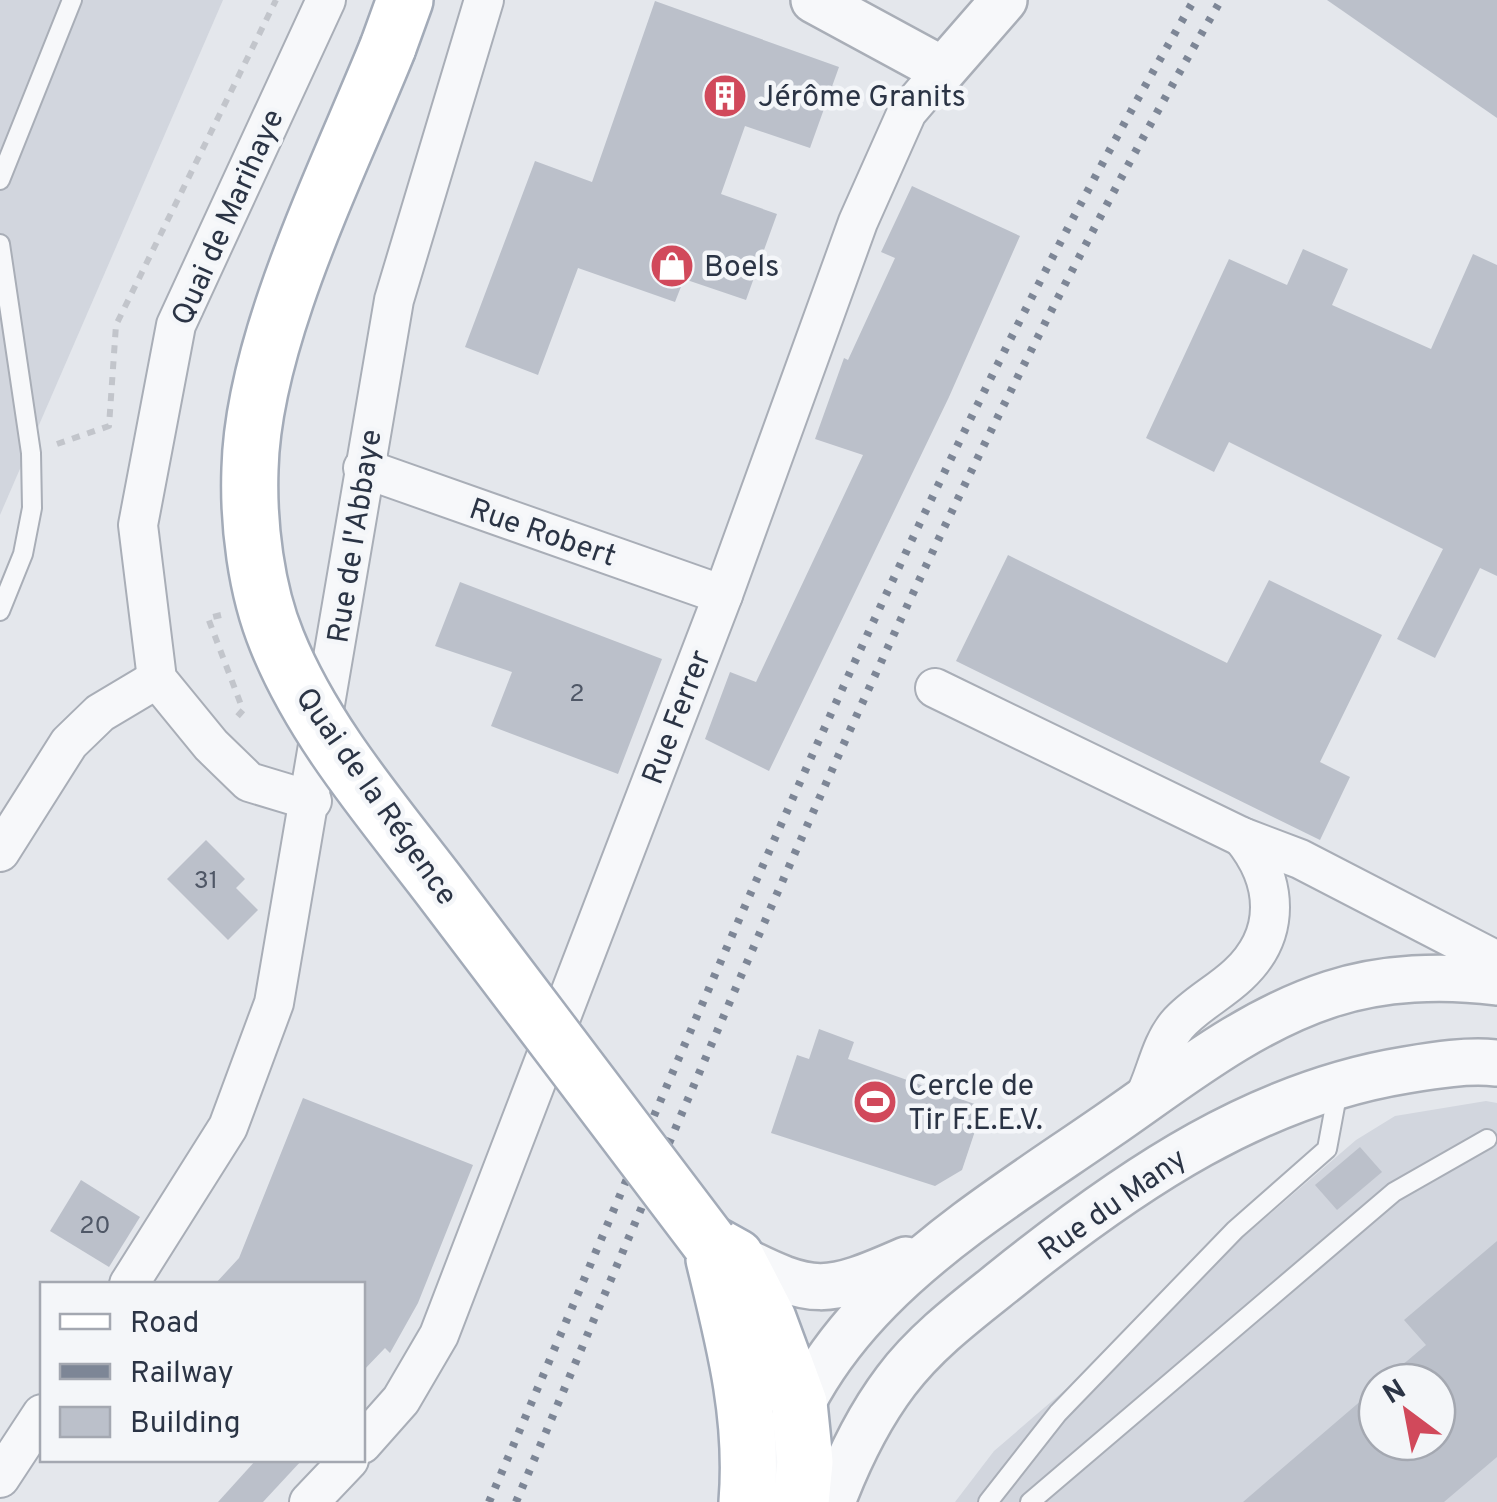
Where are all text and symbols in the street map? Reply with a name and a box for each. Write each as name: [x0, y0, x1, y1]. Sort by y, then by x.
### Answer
building icon: Jérôme Granits: [702, 73, 748, 119]
place label: Jérôme Granits: [758, 80, 966, 117]
street label: Quai de Marihaye: [165, 104, 293, 332]
shop icon: Boels: [649, 243, 695, 289]
place label: Boels: [704, 250, 779, 287]
street label: Rue de l'Abbaye: [321, 427, 392, 646]
street label: Rue Robert: [464, 492, 620, 577]
street label: Rue Ferrer: [636, 645, 721, 790]
house number: 2: [569, 679, 585, 711]
street label: Quai de la Régence: [286, 681, 464, 913]
house number: 31: [194, 866, 218, 898]
place label: Cercle de Tir F.E.E.V.: [908, 1069, 1043, 1140]
sports icon: Cercle de Tir F.E.E.V.: [852, 1079, 898, 1125]
street label: Rue du Many: [1032, 1141, 1195, 1271]
house number: 20: [79, 1211, 111, 1243]
legend: [40, 1282, 365, 1462]
text: Road: [130, 1306, 199, 1343]
text: Railway: [130, 1356, 234, 1393]
north arrow: [1357, 1362, 1457, 1462]
text: N: [1377, 1373, 1413, 1414]
text: Building: [130, 1406, 241, 1443]

